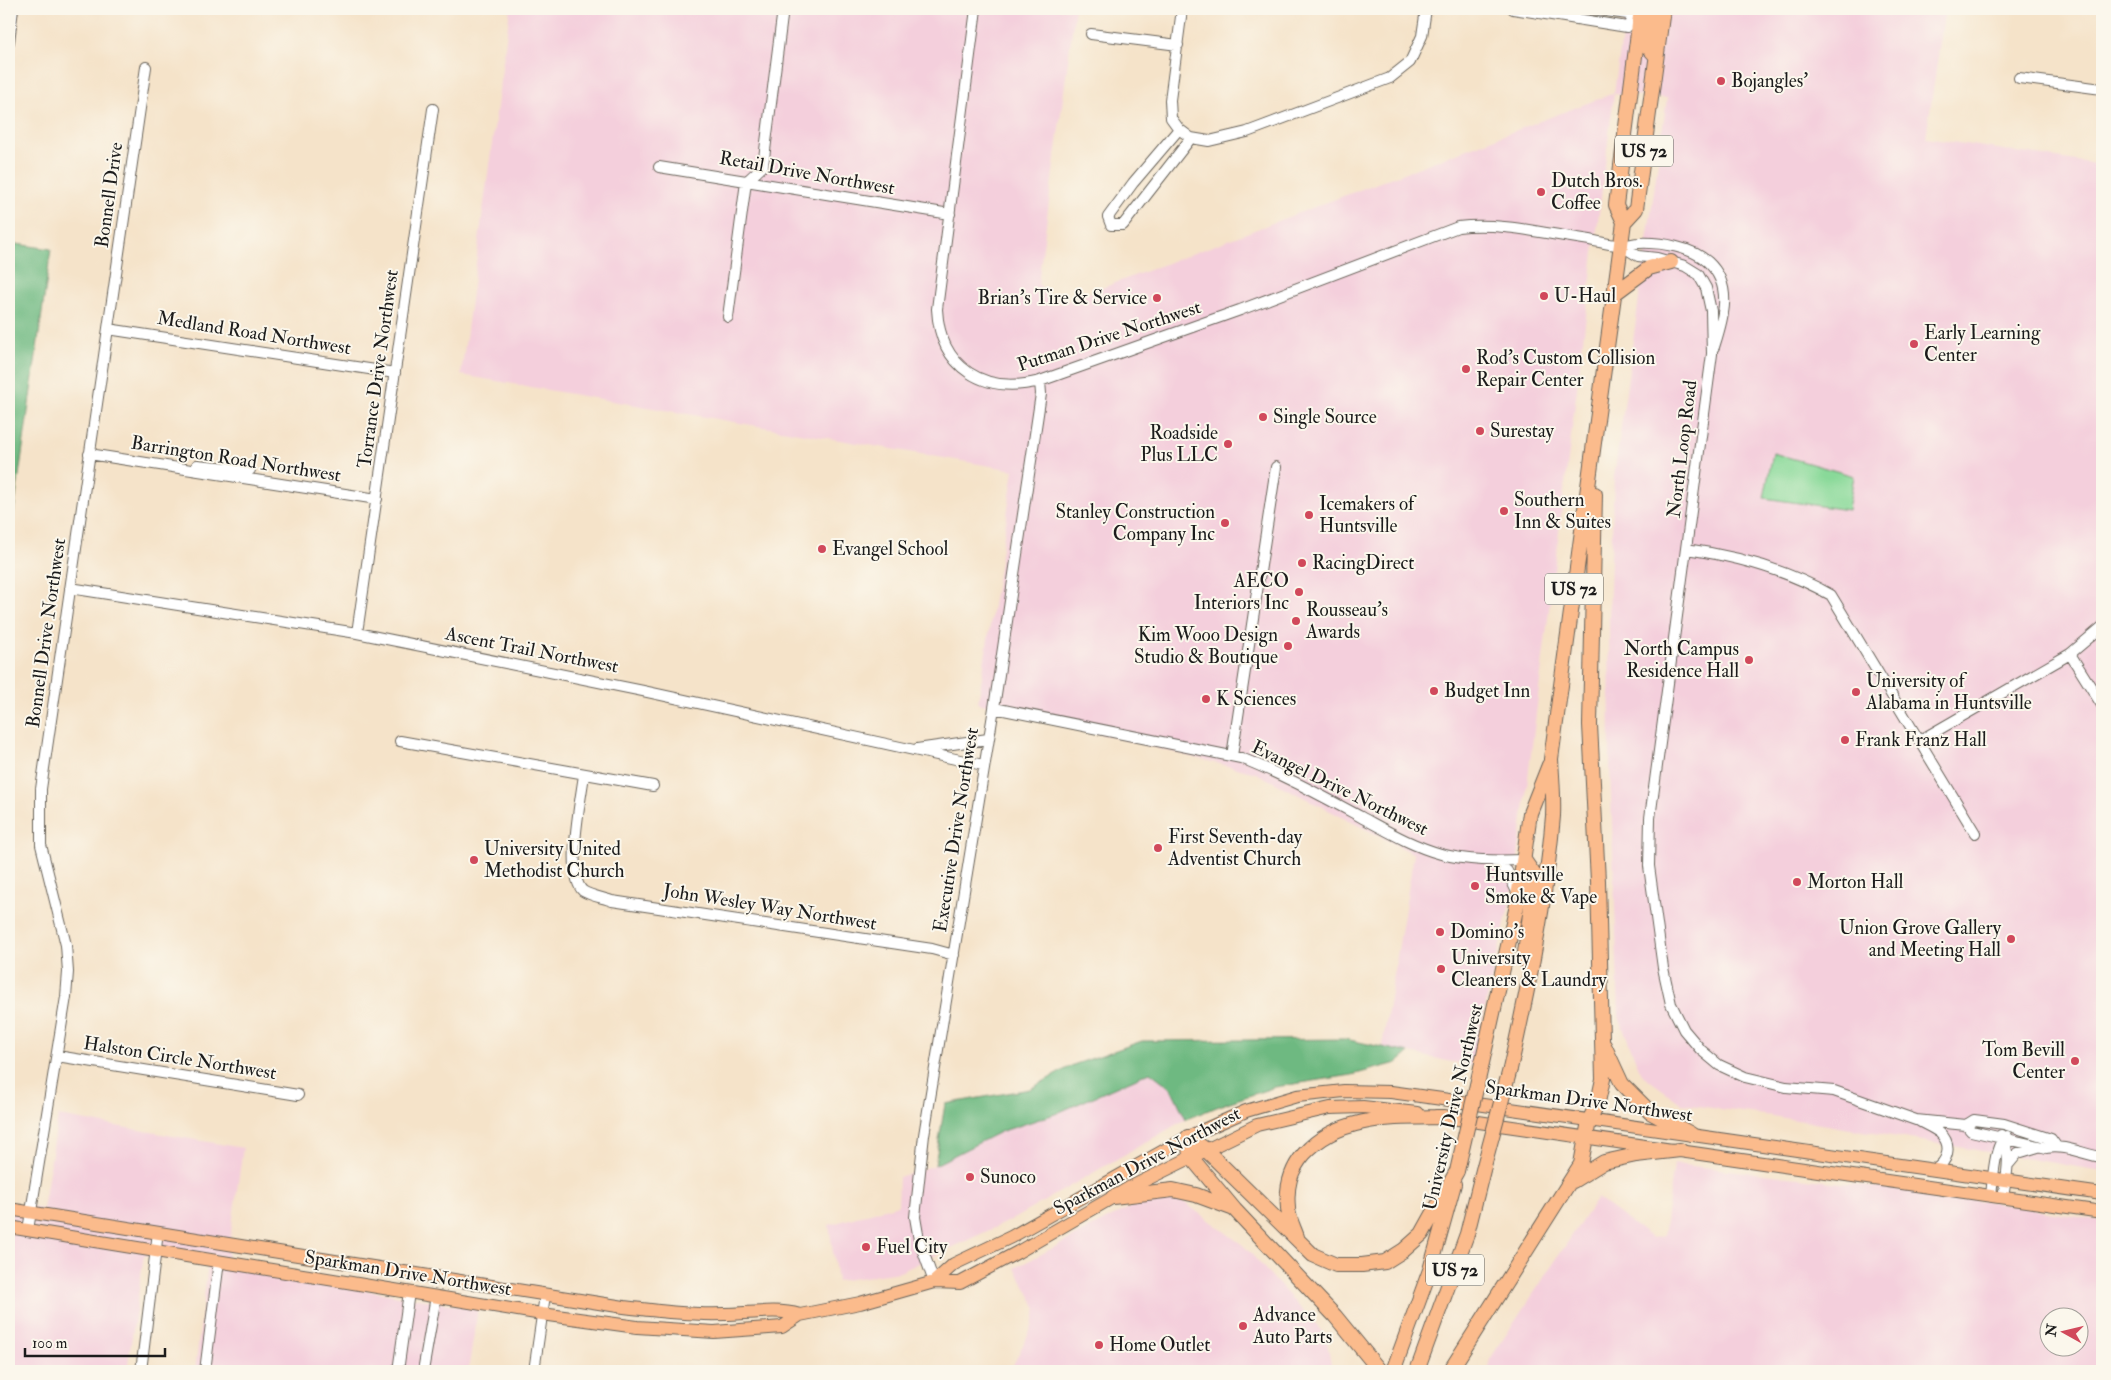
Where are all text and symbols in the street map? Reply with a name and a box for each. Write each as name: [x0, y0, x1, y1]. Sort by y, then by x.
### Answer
place label: Bojangles': [1731, 69, 1808, 93]
marker: Bojangles': [1715, 75, 1727, 87]
road number: US 72: [1615, 136, 1673, 166]
street label: Bonnell Drive: [90, 141, 128, 249]
street label: Retail Drive Northwest: [717, 146, 897, 200]
place label: Dutch Bros. Coffee: [1551, 169, 1643, 215]
marker: Dutch Bros. Coffee: [1535, 186, 1547, 198]
street label: Torrance Drive Northwest: [352, 268, 404, 470]
place label: U-Haul: [1554, 284, 1616, 308]
place label: Brian's Tire & Service: [978, 286, 1147, 310]
marker: U-Haul: [1538, 290, 1550, 302]
marker: Brian's Tire & Service: [1151, 292, 1163, 304]
street label: Putman Drive Northwest: [1014, 295, 1204, 377]
street label: Medland Road Northwest: [155, 306, 353, 360]
place label: Early Learning Center: [1924, 321, 2041, 367]
marker: Early Learning Center: [1908, 338, 1920, 350]
place label: Rod's Custom Collision Repair Center: [1476, 346, 1655, 393]
marker: Rod's Custom Collision Repair Center: [1460, 363, 1472, 375]
street label: North Loop Road: [1662, 378, 1703, 519]
place label: Single Source: [1273, 405, 1377, 429]
marker: Single Source: [1257, 411, 1269, 423]
place label: Surestay: [1490, 419, 1555, 443]
place label: Roadside Plus LLC: [1140, 421, 1218, 467]
marker: Surestay: [1474, 425, 1486, 437]
street label: Barrington Road Northwest: [129, 431, 343, 487]
marker: Roadside Plus LLC: [1222, 438, 1234, 450]
place label: Southern Inn & Suites: [1514, 488, 1611, 534]
place label: Icemakers of Huntsville: [1319, 492, 1417, 538]
place label: Stanley Construction Company Inc: [1055, 500, 1215, 547]
marker: Southern Inn & Suites: [1498, 505, 1510, 517]
marker: Icemakers of Huntsville: [1303, 509, 1315, 521]
marker: Stanley Construction Company Inc: [1219, 517, 1231, 529]
street label: Bonnell Drive Northwest: [21, 537, 71, 729]
place label: Evangel School: [832, 537, 949, 561]
marker: Evangel School: [816, 543, 828, 555]
place label: RacingDirect: [1312, 551, 1414, 575]
marker: RacingDirect: [1296, 557, 1308, 569]
place label: AECO Interiors Inc: [1194, 569, 1289, 615]
road number: US 72: [1545, 574, 1603, 604]
marker: AECO Interiors Inc: [1293, 586, 1305, 598]
place label: Rousseau's Awards: [1305, 598, 1388, 644]
marker: Rousseau's Awards: [1290, 615, 1302, 627]
street label: Ascent Trail Northwest: [442, 621, 621, 679]
place label: Kim Wooo Design Studio & Boutique: [1134, 623, 1278, 669]
place label: North Campus Residence Hall: [1624, 637, 1739, 683]
marker: Kim Wooo Design Studio & Boutique: [1282, 640, 1294, 652]
marker: North Campus Residence Hall: [1743, 654, 1755, 666]
place label: University of Alabama in Huntsville: [1865, 669, 2032, 715]
place label: Budget Inn: [1444, 679, 1531, 703]
marker: Budget Inn: [1428, 685, 1440, 697]
marker: University of Alabama in Huntsville: [1850, 686, 1862, 698]
place label: K Sciences: [1216, 687, 1296, 711]
marker: K Sciences: [1200, 693, 1212, 705]
street label: Executive Drive Northwest: [928, 726, 984, 934]
place label: Frank Franz Hall: [1855, 728, 1987, 752]
marker: Frank Franz Hall: [1839, 734, 1851, 746]
street label: Evangel Drive Northwest: [1248, 735, 1432, 841]
place label: First Seventh-day Adventist Church: [1167, 825, 1303, 871]
place label: University United Methodist Church: [484, 837, 625, 883]
marker: First Seventh-day Adventist Church: [1152, 842, 1164, 854]
marker: University United Methodist Church: [468, 854, 480, 866]
place label: Huntsville Smoke & Vape: [1485, 863, 1597, 910]
place label: Morton Hall: [1807, 870, 1904, 894]
marker: Morton Hall: [1791, 876, 1803, 888]
street label: John Wesley Way Northwest: [661, 878, 878, 936]
marker: Huntsville Smoke & Vape: [1469, 880, 1481, 892]
place label: Union Grove Gallery and Meeting Hall: [1839, 916, 2002, 962]
place label: Domino's: [1450, 920, 1524, 944]
marker: Domino's: [1434, 926, 1446, 938]
marker: Union Grove Gallery and Meeting Hall: [2005, 933, 2017, 945]
place label: University Cleaners & Laundry: [1451, 946, 1607, 992]
marker: University Cleaners & Laundry: [1435, 963, 1447, 975]
street label: University Drive Northwest: [1418, 1001, 1488, 1213]
street label: Halston Circle Northwest: [82, 1031, 278, 1085]
place label: Tom Bevill Center: [1982, 1038, 2065, 1084]
marker: Tom Bevill Center: [2069, 1055, 2081, 1067]
street label: Sparkman Drive Northwest: [1484, 1075, 1694, 1128]
street label: Sparkman Drive Northwest: [1049, 1101, 1245, 1221]
place label: Sunoco: [980, 1165, 1036, 1189]
marker: Sunoco: [964, 1171, 976, 1183]
place label: Fuel City: [876, 1235, 948, 1259]
marker: Fuel City: [860, 1241, 872, 1253]
street label: Sparkman Drive Northwest: [303, 1245, 513, 1302]
road number: US 72: [1426, 1254, 1484, 1286]
place label: Advance Auto Parts: [1252, 1303, 1332, 1349]
north arrow: [2038, 1308, 2088, 1358]
marker: Advance Auto Parts: [1237, 1320, 1249, 1332]
text: N: [2042, 1322, 2061, 1339]
scale bar: [25, 1325, 165, 1357]
place label: Home Outlet: [1109, 1333, 1210, 1357]
text: 100 m: [32, 1334, 68, 1353]
marker: Home Outlet: [1093, 1339, 1105, 1351]

